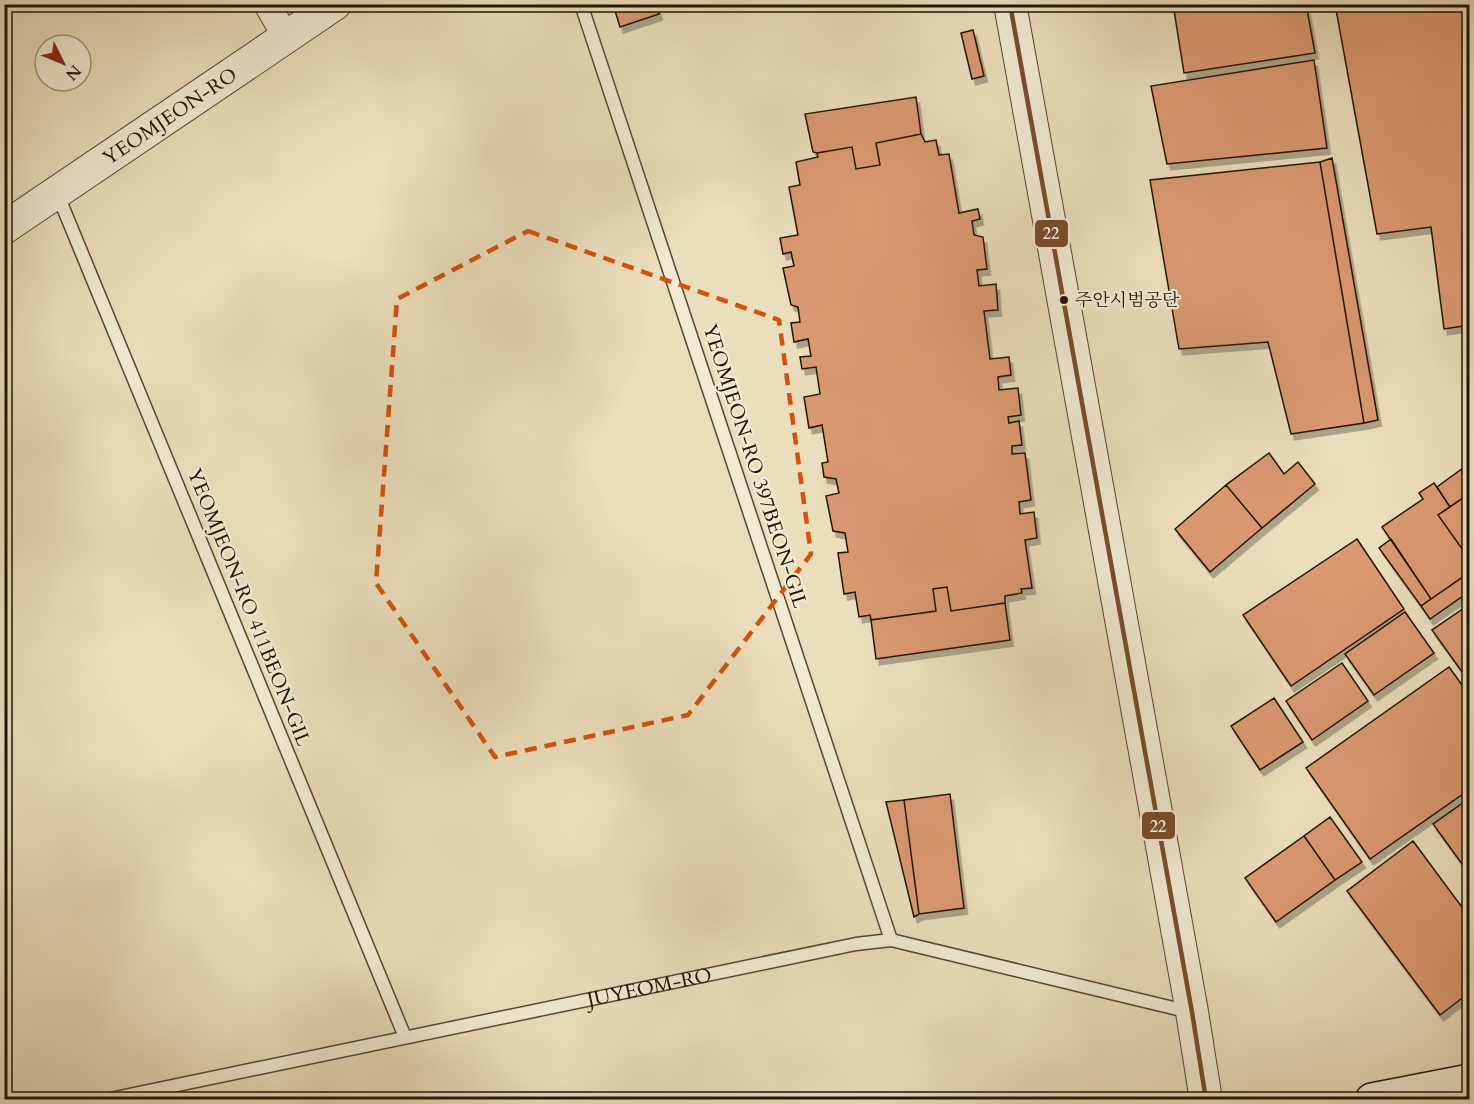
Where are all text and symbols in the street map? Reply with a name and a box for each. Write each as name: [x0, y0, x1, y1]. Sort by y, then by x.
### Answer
north arrow: [33, 33, 93, 93]
text: N: [60, 60, 86, 85]
street label: YEOMJEON-RO: [97, 61, 242, 171]
line badge: 22: [1034, 219, 1069, 248]
text: 22: [1043, 223, 1059, 245]
place label: 주안시범공단: [1075, 288, 1180, 313]
marker: 주안시범공단: [1058, 294, 1070, 306]
street label: YEOMJEON-RO 397BEON-GIL: [696, 321, 814, 612]
street label: YEOMJEON-RO 411BEON-GIL: [181, 464, 317, 751]
line badge: 22: [1141, 811, 1176, 840]
text: 22: [1150, 816, 1166, 838]
street label: JUYEOM-RO: [582, 961, 714, 1014]

